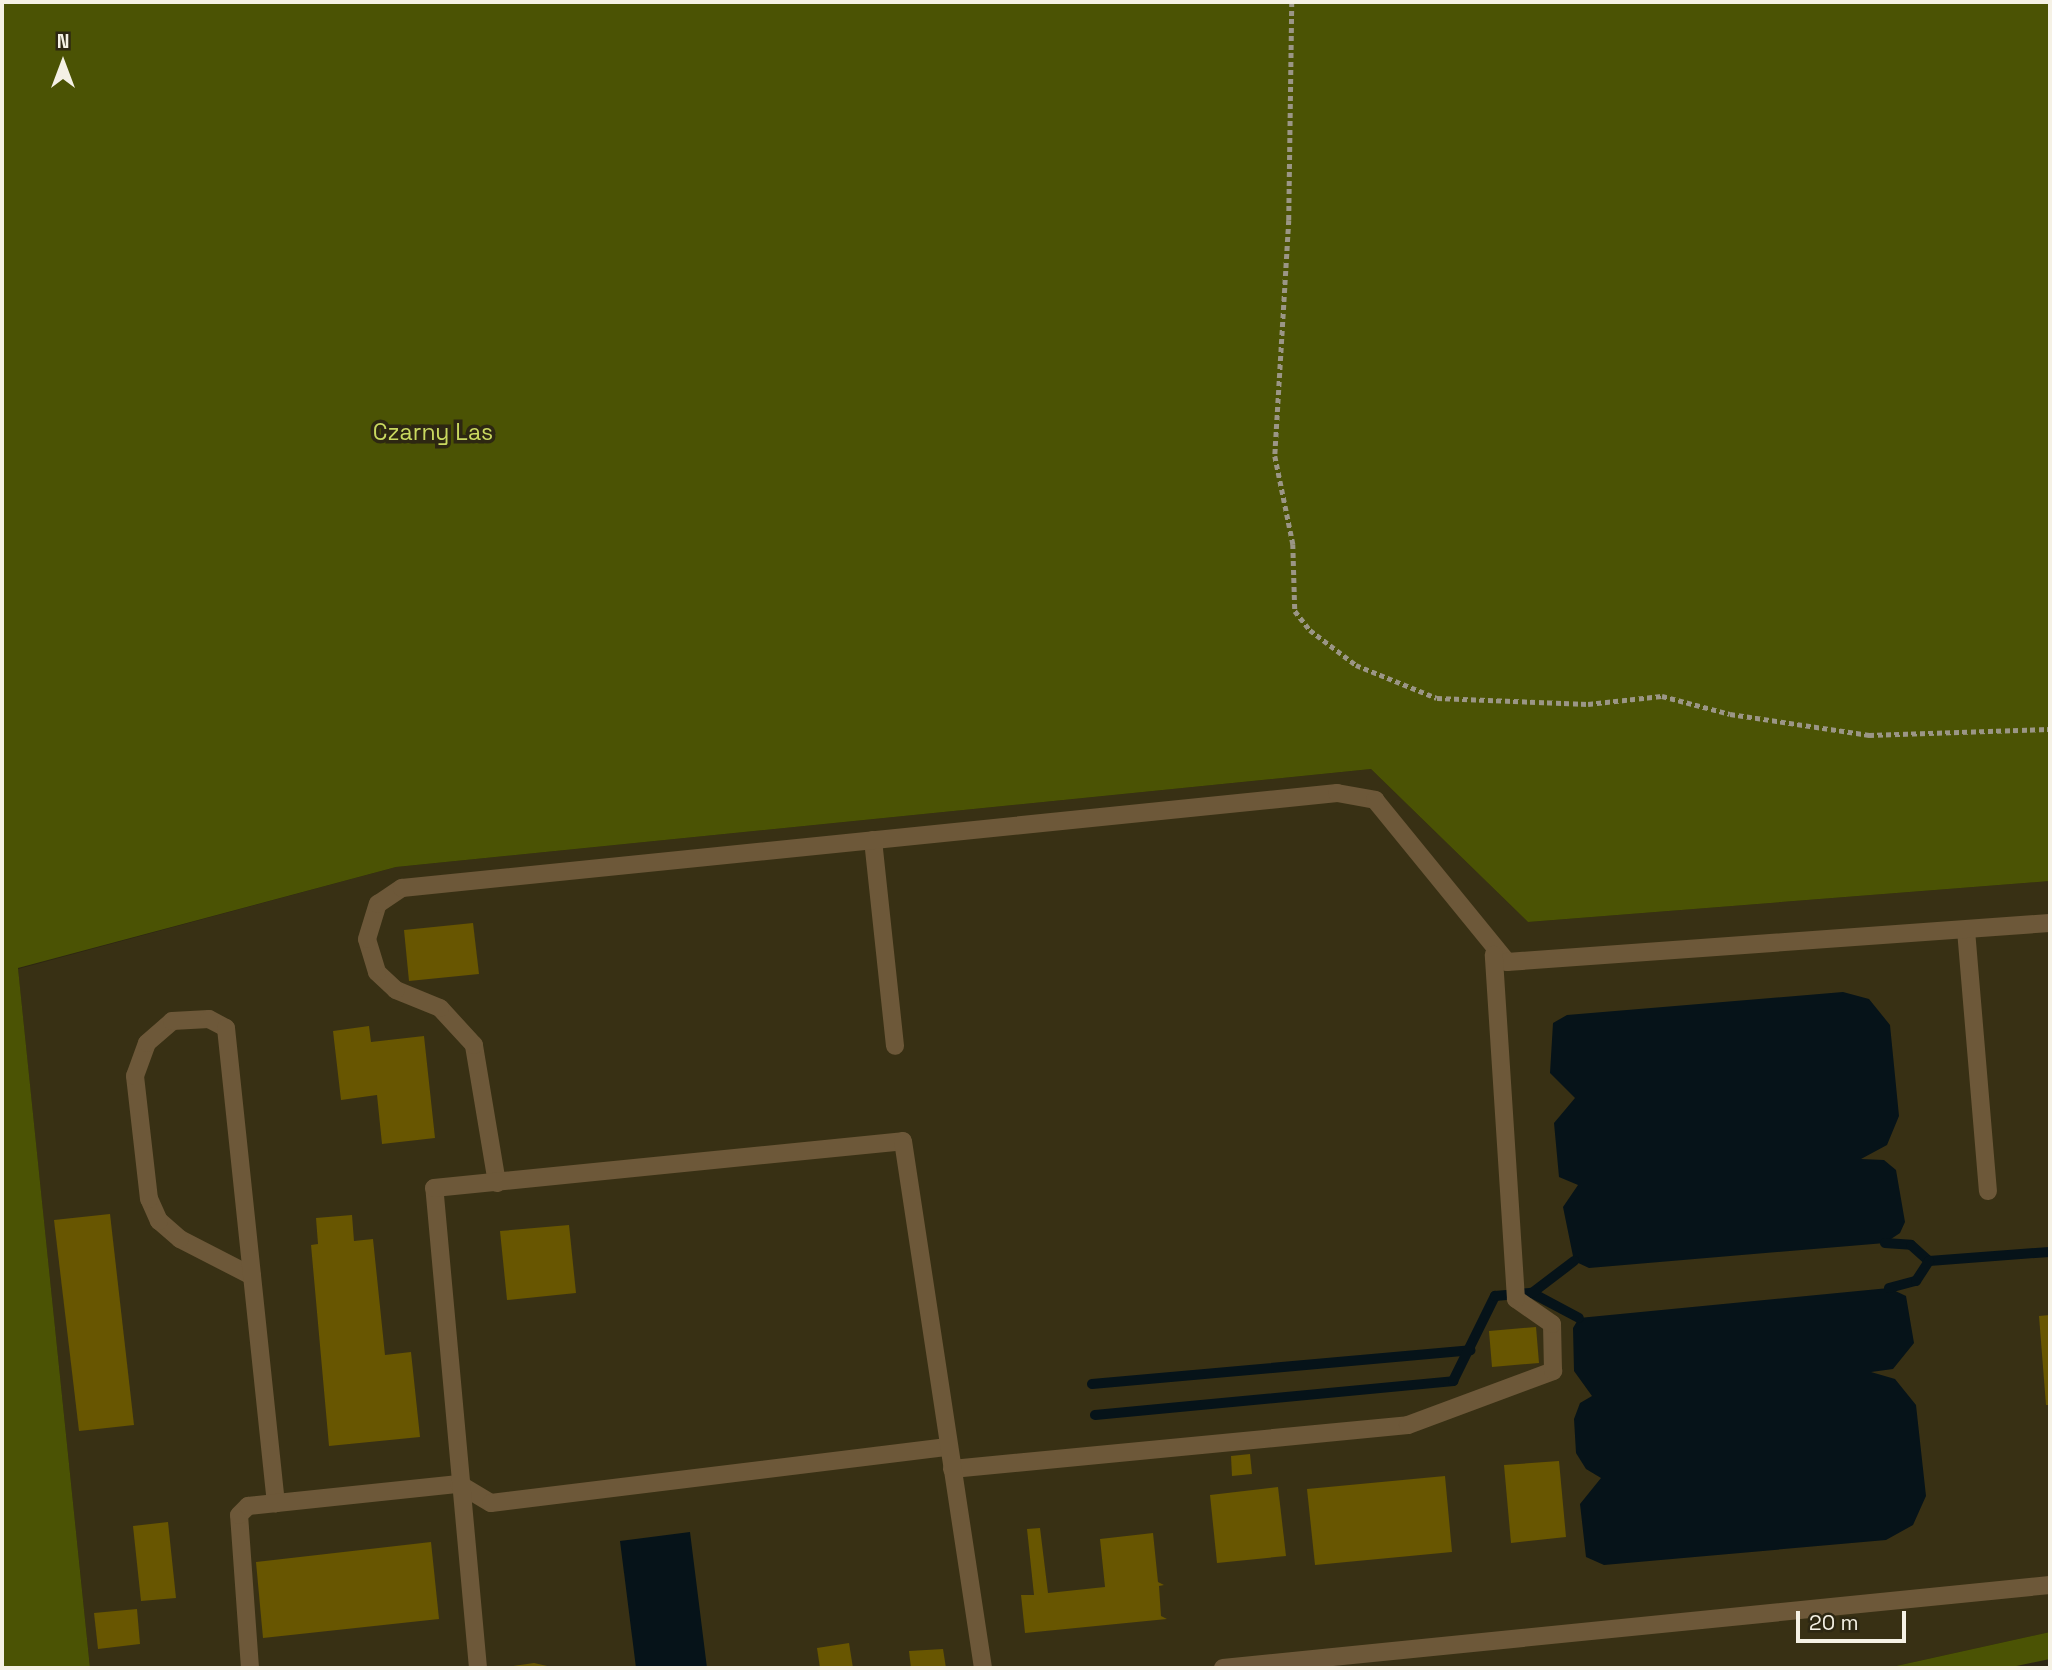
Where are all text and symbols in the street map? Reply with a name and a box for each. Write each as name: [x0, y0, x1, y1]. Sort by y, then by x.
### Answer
north arrow: [28, 28, 98, 98]
text: N: [57, 29, 69, 54]
park label: Czarny Las: [373, 418, 493, 446]
scale bar: [1800, 1596, 1910, 1640]
text: 20 m: [1809, 1609, 1859, 1636]

